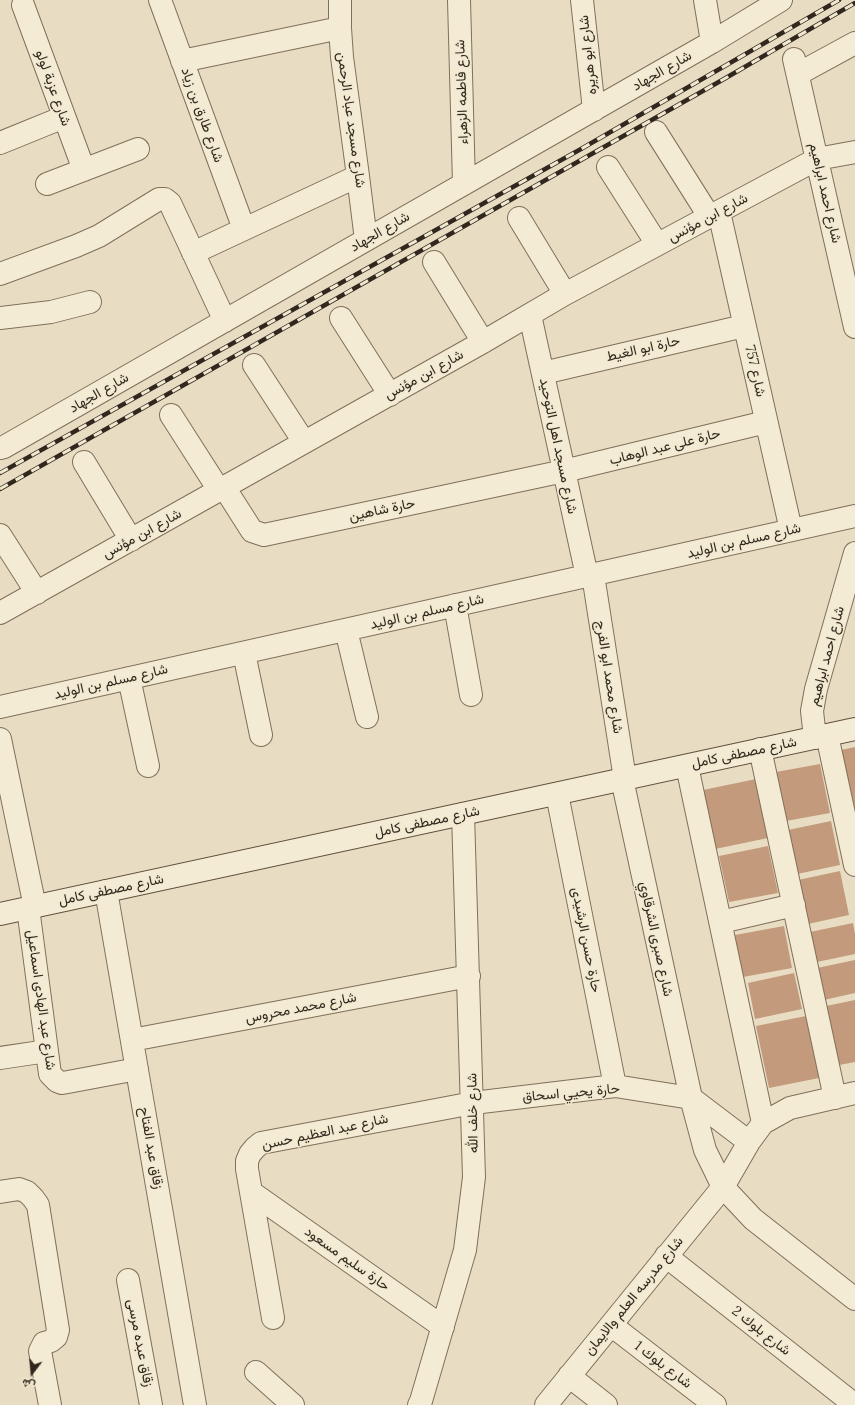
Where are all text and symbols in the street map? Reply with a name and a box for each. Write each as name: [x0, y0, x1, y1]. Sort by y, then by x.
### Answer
street label: شارع ابو هريره: [575, 14, 601, 96]
street label: شارع فاطمه الزهراء: [452, 39, 472, 145]
street label: شارع الجهاد: [629, 47, 695, 95]
street label: شارع عزبة لولو: [31, 48, 75, 128]
street label: شارع مسجد عباد الرحمن: [333, 51, 369, 189]
street label: شارع طارق بن زياد: [177, 65, 227, 165]
street label: شارع احمد ابراهيم: [805, 141, 845, 245]
street label: شارع ابن مؤنس: [665, 190, 751, 246]
street label: شارع الجهاد: [347, 208, 413, 256]
street label: حارة ابو الغيط: [604, 332, 682, 366]
street label: شارع 757: [741, 344, 769, 398]
street label: شارع ابن مؤنس: [381, 346, 467, 404]
street label: شارع الجهاد: [66, 369, 132, 417]
street label: شارع مسجد اهل التوحيد: [535, 377, 581, 515]
street label: حارة على عبد الوهاب: [608, 425, 722, 469]
street label: حارة شاهين: [347, 495, 417, 525]
street label: شارع ابن مؤنس: [99, 505, 185, 563]
street label: شارع مسلم بن الوليد: [686, 520, 802, 562]
street label: شارع مسلم بن الوليد: [369, 591, 485, 633]
street label: شارع احمد ابراهيم: [806, 604, 848, 708]
street label: شارع محمد ابو الفرج: [592, 619, 626, 735]
street label: شارع مسلم بن الوليد: [53, 661, 169, 703]
street label: شارع مصطفى كامل: [690, 734, 798, 772]
street label: شارع مصطفى كامل: [373, 803, 481, 841]
street label: شارع مصطفى كامل: [57, 871, 165, 909]
street label: شارع صبرى الشرقاوي: [636, 880, 676, 998]
street label: حارة حسن الرشيدى: [568, 886, 604, 994]
street label: شارع عبد الهادى اسماعيل: [23, 929, 59, 1071]
street label: شارع محمد محروس: [244, 989, 358, 1027]
street label: شارع خلف الله: [464, 1073, 482, 1153]
street label: حارة يحيي اسحاق: [522, 1080, 620, 1106]
street label: زقاق عبد الفتاح: [136, 1106, 166, 1190]
street label: شارع عبد العظيم حسن: [260, 1110, 390, 1154]
street label: حارة سليم مسعود: [301, 1223, 393, 1295]
street label: شارع مدرسه العلم والايمان: [581, 1233, 687, 1359]
street label: زقاق عبده مرسى: [123, 1298, 157, 1388]
street label: شارع بلوك 2: [728, 1303, 794, 1359]
street label: شارع بلوك 1: [631, 1338, 695, 1392]
north arrow: [12, 1353, 52, 1393]
text: ش: [20, 1376, 37, 1393]

